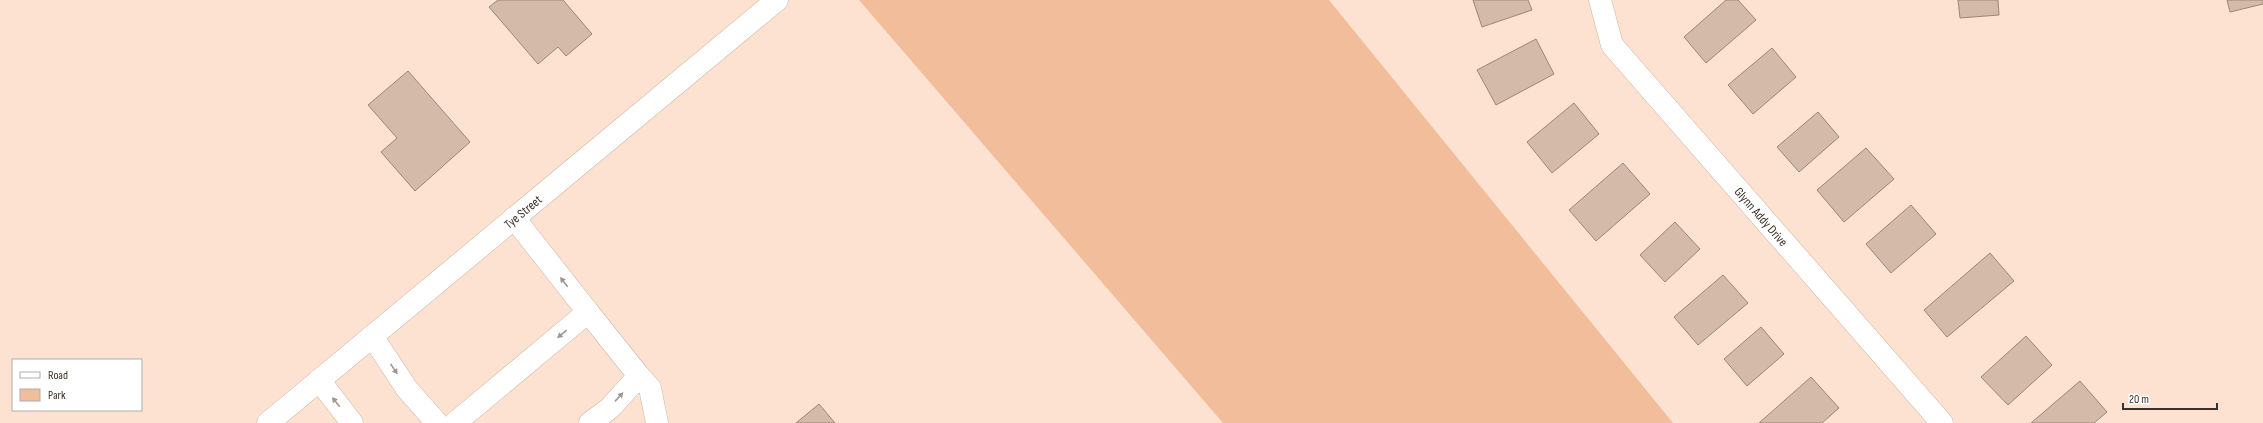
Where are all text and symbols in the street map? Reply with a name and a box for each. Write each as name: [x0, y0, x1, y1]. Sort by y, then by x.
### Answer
street label: Glynn Addy Drive: [1731, 184, 1791, 250]
street label: Tye Street: [501, 192, 545, 233]
one-way arrow: [560, 276, 568, 287]
one-way arrow: [557, 329, 568, 338]
legend: [12, 359, 142, 411]
one-way arrow: [390, 364, 398, 374]
text: Road: [48, 368, 68, 383]
scale bar: [2123, 385, 2217, 411]
text: Park: [48, 388, 66, 403]
text: 20 m: [2129, 392, 2149, 407]
one-way arrow: [614, 393, 623, 402]
one-way arrow: [331, 396, 340, 407]

